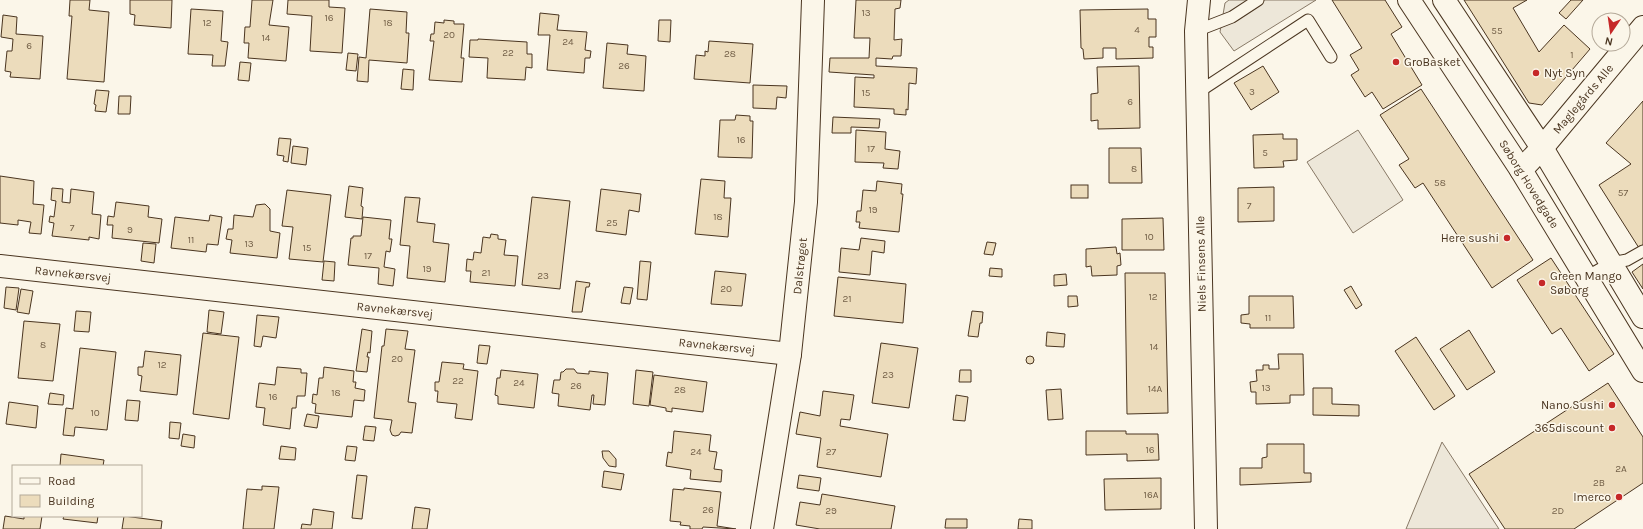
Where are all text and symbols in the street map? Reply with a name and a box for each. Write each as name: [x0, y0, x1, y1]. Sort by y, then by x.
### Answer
house number: 13: [861, 7, 871, 19]
house number: 16: [324, 12, 334, 24]
north arrow: [1591, 12, 1631, 52]
house number: 12: [202, 17, 212, 29]
house number: 18: [383, 17, 393, 29]
house number: 4: [1134, 24, 1140, 36]
house number: 55: [1491, 25, 1503, 37]
house number: 20: [443, 29, 455, 41]
house number: 14: [262, 32, 271, 44]
text: N: [1604, 34, 1614, 48]
house number: 24: [562, 36, 574, 48]
house number: 6: [26, 40, 32, 52]
house number: 22: [502, 47, 514, 59]
house number: 28: [724, 48, 736, 60]
house number: 1: [1570, 49, 1574, 61]
place label: GroBasket: [1404, 55, 1461, 69]
marker: GroBasket: [1391, 57, 1401, 67]
house number: 26: [618, 60, 630, 72]
street label: Maglegårds Alle: [1550, 61, 1616, 137]
place label: Nyt Syn: [1544, 66, 1585, 80]
marker: Nyt Syn: [1531, 68, 1541, 78]
house number: 3: [1249, 86, 1255, 98]
house number: 15: [862, 87, 871, 99]
house number: 6: [1127, 96, 1133, 108]
house number: 16: [736, 134, 746, 146]
street label: Søborg Hovedgade: [1496, 137, 1562, 231]
house number: 17: [867, 143, 875, 155]
house number: 5: [1262, 147, 1268, 159]
house number: 8: [1131, 163, 1137, 175]
house number: 58: [1434, 177, 1446, 189]
house number: 57: [1618, 187, 1628, 199]
house number: 7: [1247, 200, 1252, 212]
house number: 19: [868, 204, 878, 216]
house number: 18: [713, 211, 723, 223]
street label: Niels Finsens Alle: [1193, 216, 1209, 312]
house number: 25: [606, 217, 618, 229]
house number: 7: [70, 222, 75, 234]
house number: 9: [127, 224, 133, 236]
house number: 10: [1144, 231, 1154, 243]
place label: Here sushi: [1441, 231, 1499, 245]
marker: Here sushi: [1502, 233, 1512, 243]
house number: 11: [188, 234, 194, 246]
street label: Dalstrøget: [790, 236, 810, 295]
house number: 13: [244, 238, 254, 250]
house number: 15: [303, 242, 312, 254]
house number: 17: [364, 250, 372, 262]
street label: Ravnekærsvej: [34, 263, 112, 285]
house number: 19: [422, 263, 432, 275]
house number: 21: [481, 267, 491, 279]
place label: Green Mango Søborg: [1550, 269, 1622, 297]
house number: 23: [537, 270, 549, 282]
marker: Green Mango Søborg: [1537, 278, 1547, 288]
house number: 20: [720, 283, 732, 295]
house number: 12: [1148, 291, 1158, 303]
house number: 21: [842, 293, 852, 305]
street label: Ravnekærsvej: [356, 299, 434, 321]
house number: 11: [1265, 312, 1271, 324]
street label: Ravnekærsvej: [678, 335, 756, 357]
house number: 8: [40, 339, 46, 351]
house number: 14: [1150, 341, 1159, 353]
house number: 20: [391, 353, 403, 365]
house number: 12: [157, 359, 167, 371]
house number: 23: [882, 369, 894, 381]
house number: 22: [452, 375, 464, 387]
house number: 24: [513, 377, 525, 389]
house number: 26: [570, 380, 582, 392]
house number: 13: [1261, 382, 1271, 394]
house number: 14A: [1148, 383, 1163, 395]
house number: 28: [674, 384, 686, 396]
house number: 18: [331, 387, 341, 399]
house number: 16: [268, 391, 278, 403]
place label: Nano Sushi: [1541, 398, 1604, 412]
marker: Nano Sushi: [1607, 400, 1617, 410]
house number: 10: [90, 407, 100, 419]
place label: 365discount: [1535, 421, 1604, 435]
marker: 365discount: [1607, 423, 1617, 433]
house number: 16: [1145, 444, 1155, 456]
house number: 24: [690, 446, 702, 458]
house number: 27: [826, 446, 837, 458]
house number: 2A: [1615, 463, 1627, 475]
legend: [12, 465, 142, 517]
text: Road: [48, 474, 76, 488]
house number: 2B: [1593, 477, 1605, 489]
house number: 16A: [1144, 489, 1159, 501]
place label: Imerco: [1573, 490, 1611, 504]
marker: Imerco: [1614, 492, 1624, 502]
text: Building: [48, 494, 95, 508]
house number: 26: [702, 504, 714, 516]
house number: 29: [825, 505, 837, 517]
house number: 2D: [1552, 505, 1564, 517]

